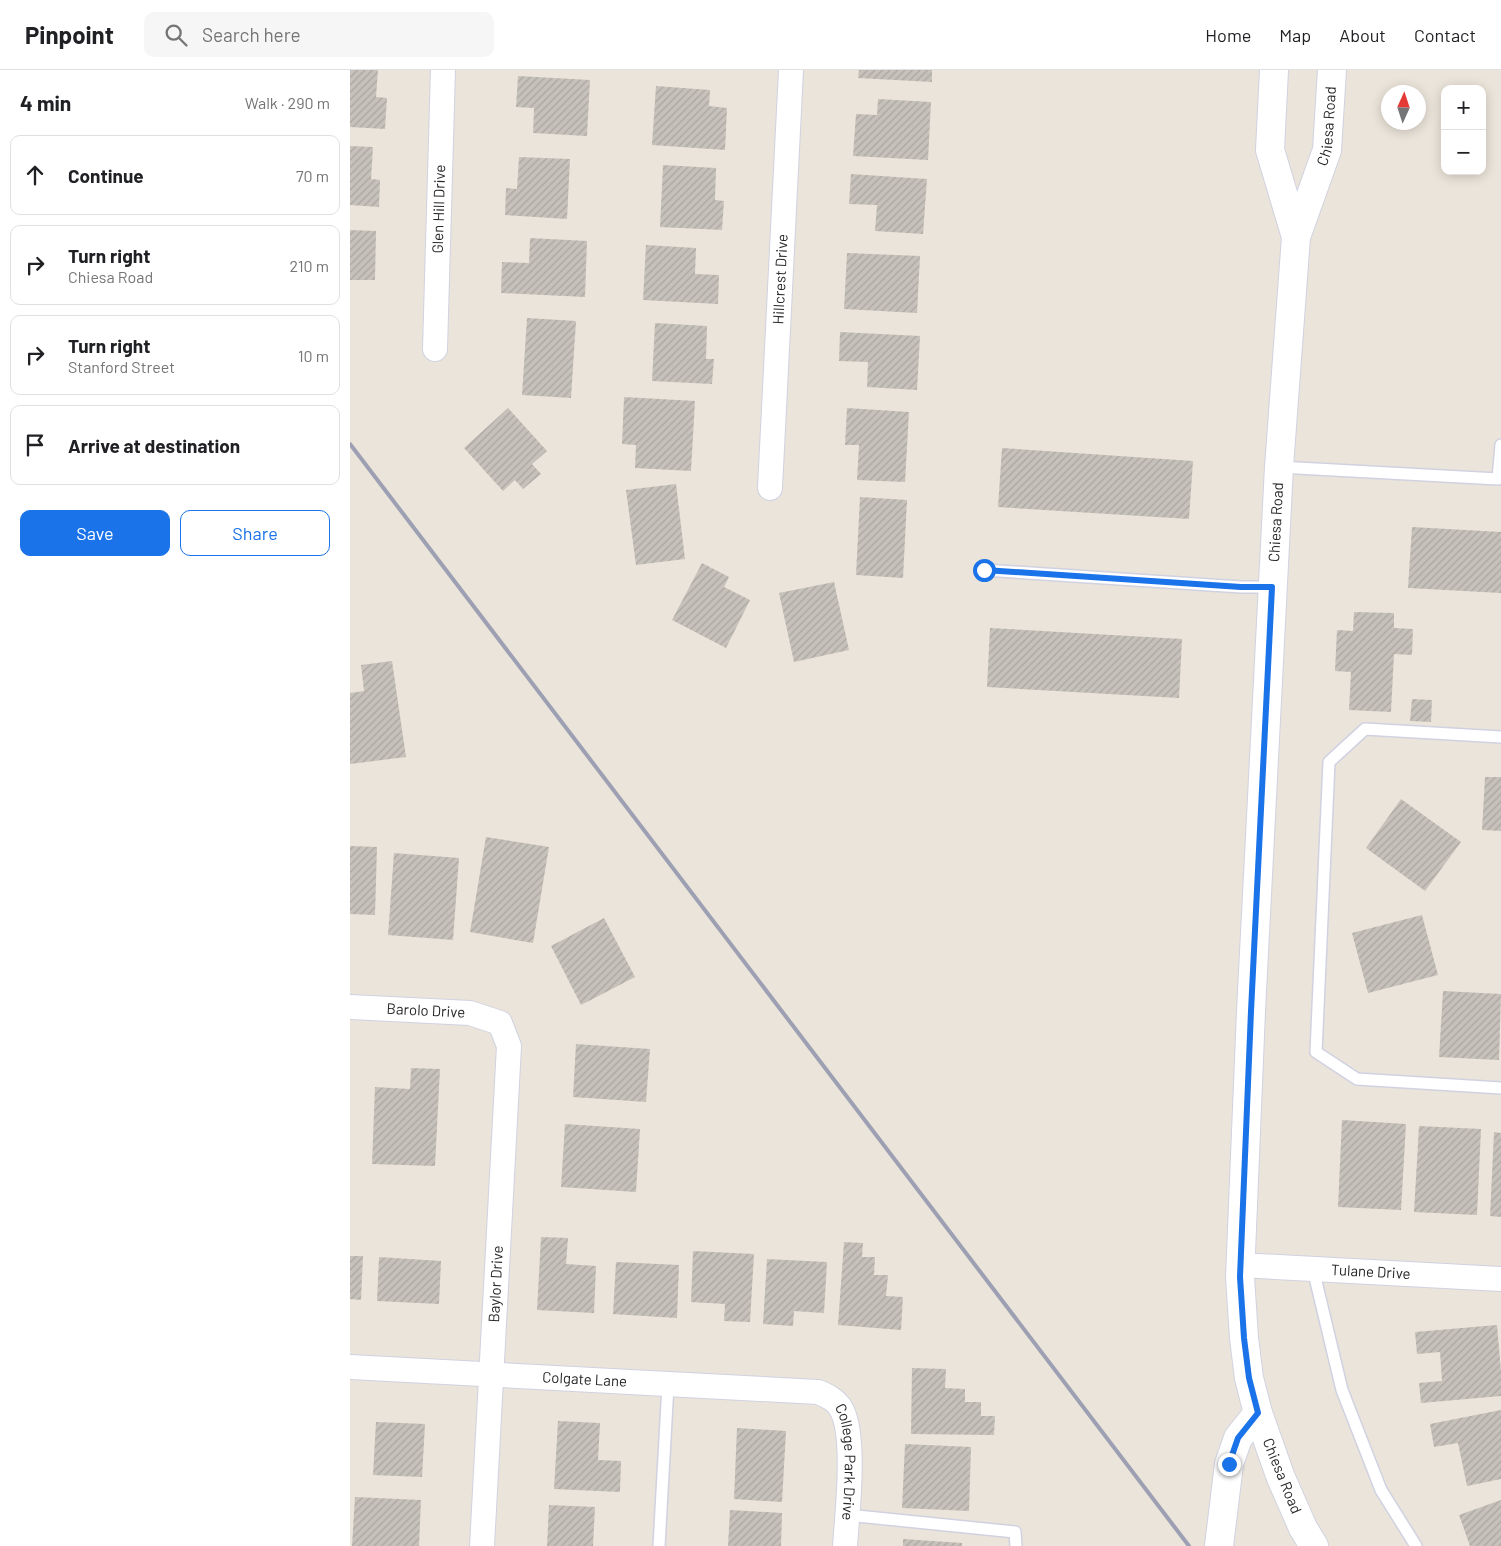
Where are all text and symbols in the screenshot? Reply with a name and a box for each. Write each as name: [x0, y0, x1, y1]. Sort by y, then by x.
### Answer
search box: [144, 12, 494, 57]
text: Pinpoint: [25, 20, 114, 49]
icon: search: [162, 21, 190, 49]
text: Search here: [202, 23, 301, 46]
text: Home: [1205, 24, 1251, 46]
text: Map: [1279, 24, 1311, 46]
text: About: [1339, 24, 1386, 46]
text: Contact: [1414, 24, 1476, 46]
north arrow: [1381, 85, 1426, 130]
map controls: [1441, 85, 1486, 175]
button: +: [1441, 85, 1486, 130]
street label: Chiesa Road: [1312, 86, 1339, 168]
text: 4 min: [20, 90, 71, 115]
text: Walk · 290 m: [245, 93, 330, 112]
button: −: [1441, 130, 1486, 175]
icon: ahead: [21, 161, 49, 189]
text: Continue: [68, 164, 144, 187]
street label: Glen Hill Drive: [428, 164, 448, 254]
text: 70 m: [296, 166, 329, 185]
street label: Hillcrest Drive: [768, 233, 791, 325]
text: Turn right: [68, 244, 150, 267]
icon: right: [21, 251, 49, 279]
text: 210 m: [290, 256, 329, 275]
text: Chiesa Road: [68, 267, 153, 286]
text: Turn right: [68, 334, 150, 357]
icon: right: [21, 341, 49, 369]
text: 10 m: [298, 346, 329, 365]
text: Stanford Street: [68, 357, 175, 376]
icon: arrive: [21, 431, 49, 459]
text: Arrive at destination: [68, 434, 240, 457]
street label: Chiesa Road: [1264, 482, 1286, 562]
button: Save: [20, 510, 170, 556]
button: Share: [180, 510, 330, 556]
route start: [973, 559, 996, 582]
street label: Barolo Drive: [386, 999, 466, 1021]
street label: Baylor Drive: [484, 1245, 506, 1323]
street label: Tulane Drive: [1331, 1260, 1411, 1282]
street label: Colgate Lane: [542, 1367, 628, 1390]
street label: College Park Drive: [832, 1400, 860, 1521]
street label: Chiesa Road: [1260, 1435, 1306, 1516]
route end: [1218, 1453, 1241, 1476]

